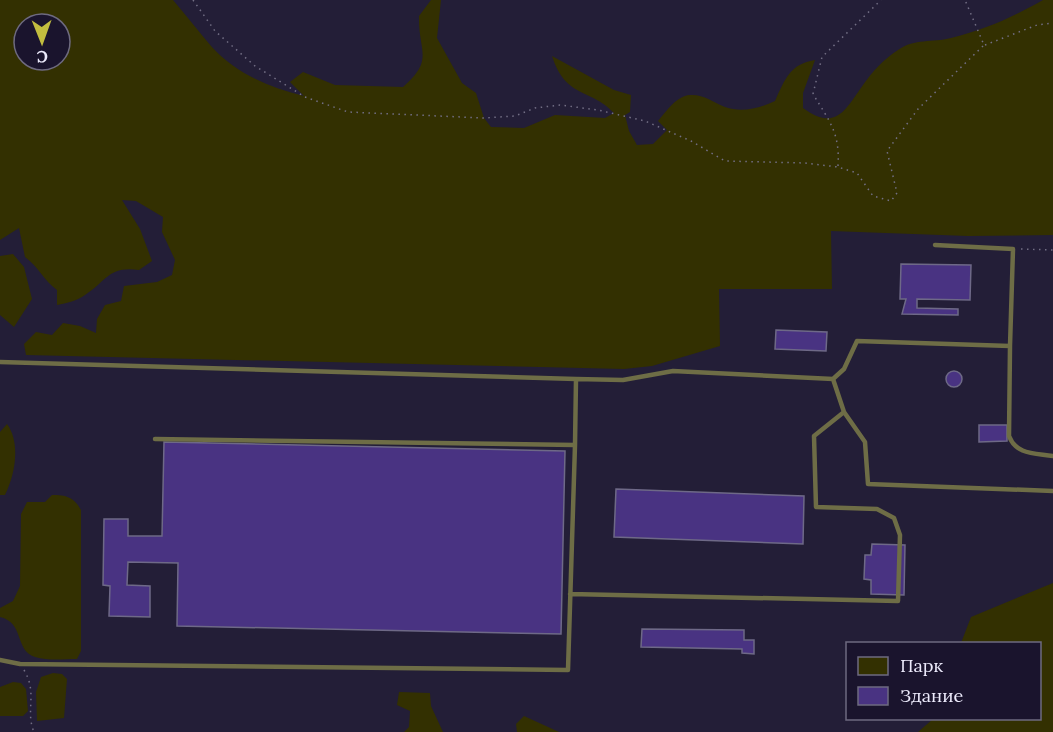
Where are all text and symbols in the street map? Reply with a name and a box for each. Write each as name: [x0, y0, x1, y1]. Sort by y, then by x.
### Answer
north arrow: [12, 12, 72, 72]
text: С: [37, 47, 48, 67]
legend: [846, 642, 1041, 720]
text: Парк: [900, 654, 944, 677]
text: Здание: [900, 684, 963, 707]

